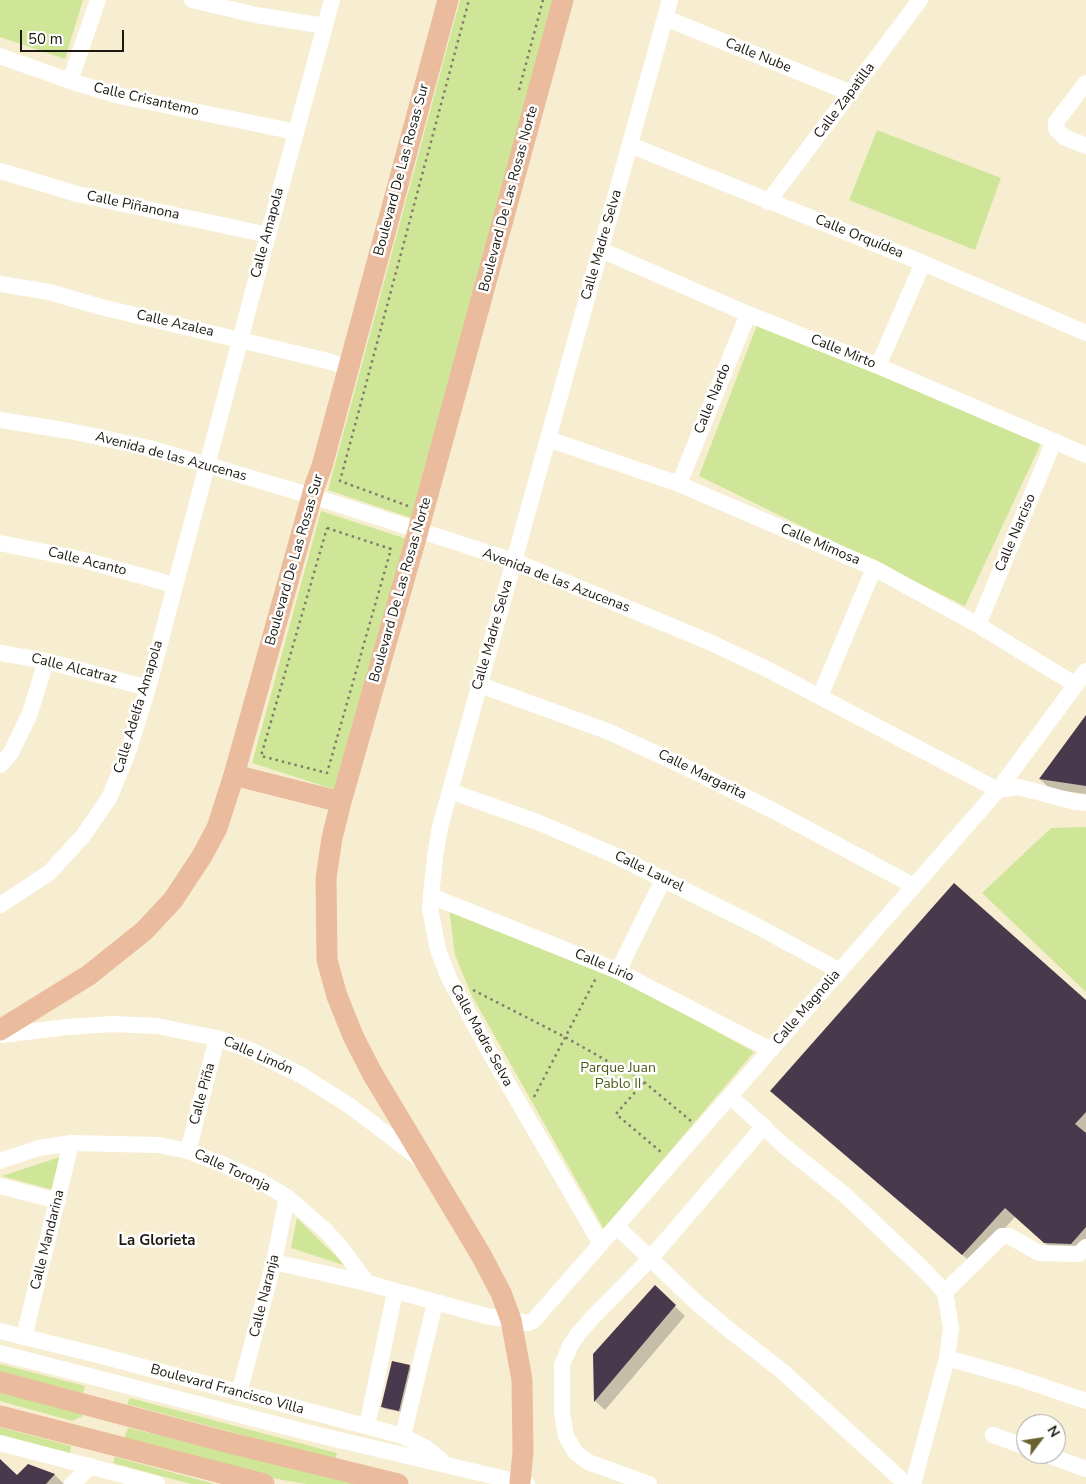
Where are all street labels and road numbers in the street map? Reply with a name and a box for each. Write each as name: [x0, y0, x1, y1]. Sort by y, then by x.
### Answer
street label: Calle Nube: [723, 35, 793, 77]
street label: Calle Zapatilla: [811, 60, 879, 142]
street label: Calle Crisantemo: [92, 80, 200, 120]
street label: Boulevard De Las Rosas Sur: [371, 82, 433, 258]
street label: Boulevard De Las Rosas Norte: [476, 104, 542, 294]
street label: Calle Amapola: [248, 186, 288, 280]
street label: Calle Piñanona: [85, 188, 181, 224]
street label: Calle Madre Selva: [578, 188, 626, 302]
street label: Calle Orquídea: [812, 212, 906, 262]
street label: Calle Azalea: [135, 307, 215, 341]
street label: Calle Mirto: [808, 331, 878, 373]
street label: Calle Nardo: [691, 361, 735, 437]
street label: Avenida de las Azucenas: [93, 429, 249, 485]
street label: Boulevard De Las Rosas Sur: [262, 472, 328, 648]
street label: Calle Narciso: [992, 492, 1040, 574]
street label: Boulevard De Las Rosas Norte: [366, 496, 436, 684]
street label: Calle Mimosa: [778, 521, 862, 569]
street label: Calle Acanto: [46, 544, 128, 580]
street label: Avenida de las Azucenas: [480, 545, 632, 617]
street label: Calle Madre Selva: [469, 578, 517, 692]
street label: Calle Adelfa Amapola: [111, 638, 167, 776]
street label: Calle Alcatraz: [29, 650, 119, 688]
street label: Calle Margarita: [655, 746, 749, 804]
street label: Calle Laurel: [611, 848, 687, 896]
street label: Calle Lirio: [572, 946, 636, 986]
street label: Calle Magnolia: [770, 967, 844, 1049]
street label: Calle Madre Selva: [446, 982, 516, 1090]
street label: Calle Limón: [221, 1033, 295, 1079]
street label: Calle Piña: [187, 1061, 219, 1127]
street label: Calle Toronja: [191, 1146, 273, 1196]
street label: Calle Mandarina: [27, 1188, 69, 1292]
street label: Calle Naranja: [247, 1253, 283, 1339]
street label: Boulevard Francisco Villa: [148, 1361, 306, 1419]

